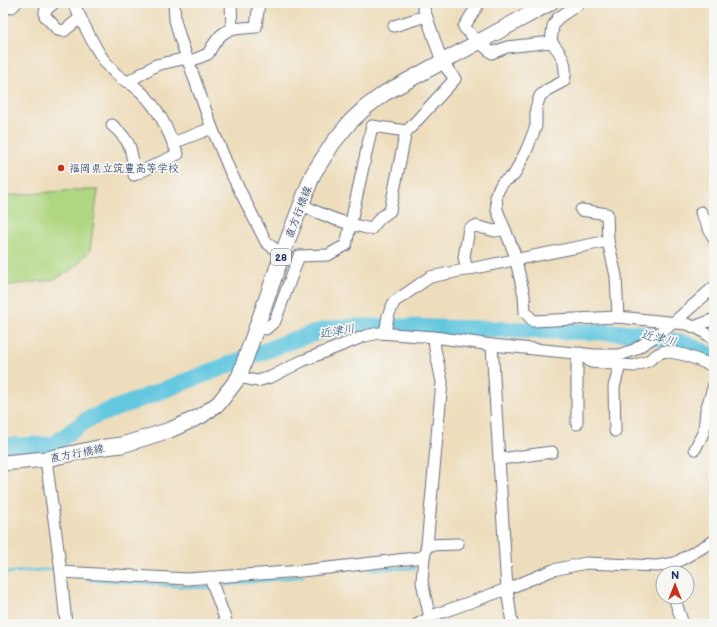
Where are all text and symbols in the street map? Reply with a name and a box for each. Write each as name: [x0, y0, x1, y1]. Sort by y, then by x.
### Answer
place label: 福岡県立筑豊高等学校: [69, 162, 179, 175]
marker: 福岡県立筑豊高等学校: [56, 163, 66, 173]
street label: 直方行橋線: [283, 184, 314, 240]
road number: 28: [271, 249, 291, 265]
water label: 近津川: [318, 321, 356, 342]
water label: 近津川: [640, 327, 678, 350]
street label: 直方行橋線: [49, 442, 105, 465]
north arrow: [655, 565, 695, 605]
text: N: [671, 569, 679, 582]

